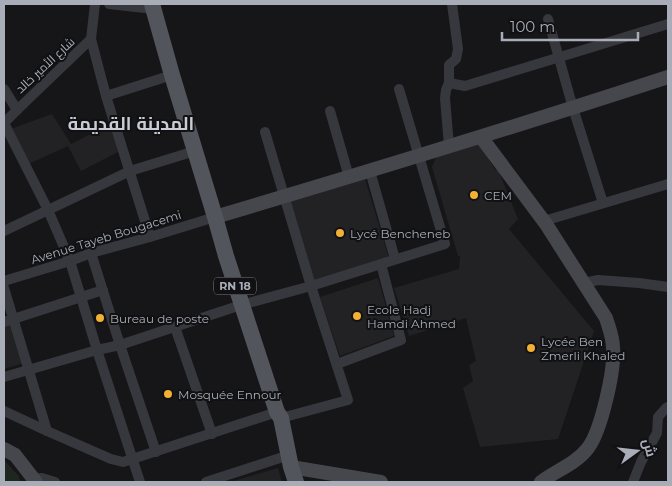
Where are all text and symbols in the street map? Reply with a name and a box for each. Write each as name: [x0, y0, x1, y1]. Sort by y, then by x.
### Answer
scale bar: [502, 10, 638, 42]
text: 100 m: [510, 17, 555, 36]
street label: شارع الأمير خالد: [12, 34, 78, 97]
district label: المدينة القديمة: [68, 113, 194, 135]
place label: CEM: [484, 188, 512, 203]
marker: CEM: [468, 189, 480, 201]
street label: Avenue Tayeb Bougacemi: [29, 207, 183, 267]
place label: Lycé Bencheneb: [350, 226, 450, 241]
marker: Lycé Bencheneb: [334, 227, 346, 239]
road number: RN 18: [214, 278, 256, 294]
place label: Ecole Hadj Hamdi Ahmed: [367, 302, 456, 331]
marker: Ecole Hadj Hamdi Ahmed: [351, 310, 363, 322]
place label: Bureau de poste: [110, 311, 209, 326]
marker: Bureau de poste: [94, 312, 106, 324]
place label: Lycée Ben Zmerli Khaled: [541, 334, 625, 363]
marker: Lycée Ben Zmerli Khaled: [525, 342, 537, 354]
place label: Mosquée Ennour: [178, 387, 282, 402]
marker: Mosquée Ennour: [162, 388, 174, 400]
north arrow: [612, 426, 662, 476]
text: ش: [639, 437, 661, 459]

